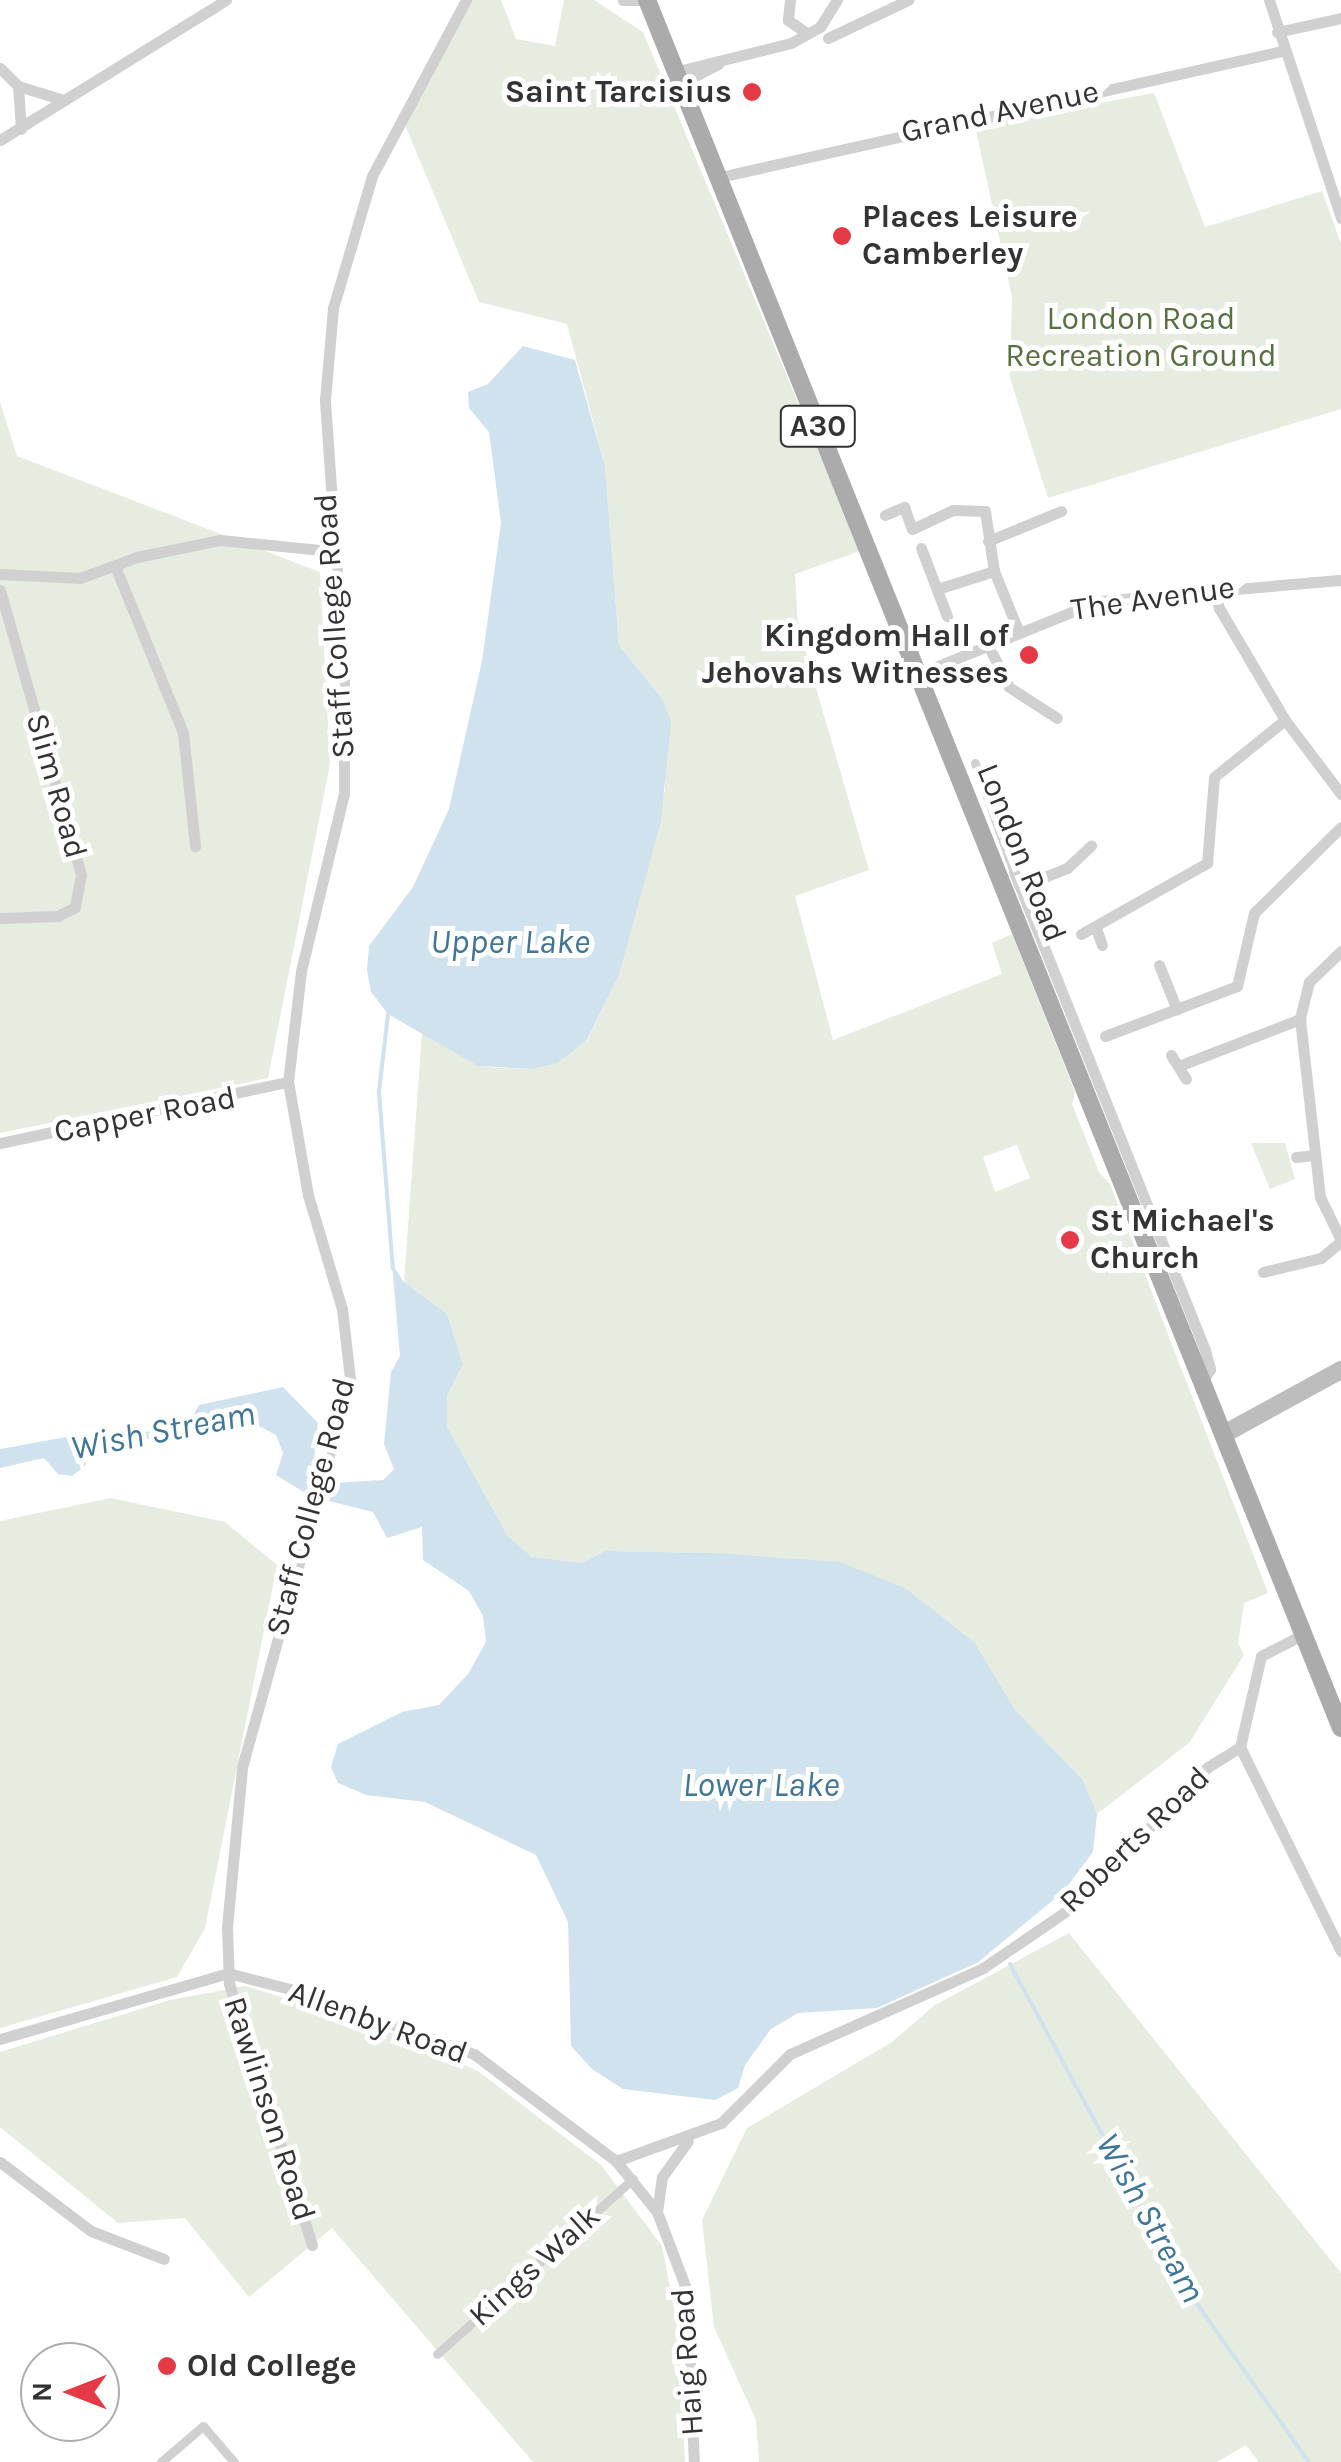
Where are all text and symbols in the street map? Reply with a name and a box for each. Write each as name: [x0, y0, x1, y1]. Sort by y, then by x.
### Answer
street label: Grand Avenue: [898, 72, 1102, 152]
place label: Saint Tarcisius: [505, 73, 732, 111]
marker: Saint Tarcisius: [741, 81, 763, 103]
place label: Places Leisure Camberley: [862, 199, 1078, 274]
marker: Places Leisure Camberley: [831, 225, 853, 247]
park label: London Road Recreation Ground: [1005, 301, 1277, 376]
road number: A30: [778, 401, 858, 451]
street label: Staff College Road: [307, 492, 363, 760]
street label: The Avenue: [1069, 569, 1237, 629]
place label: Kingdom Hall of Jehovahs Witnesses: [702, 618, 1009, 693]
marker: Kingdom Hall of Jehovahs Witnesses: [1018, 644, 1040, 666]
street label: Slim Road: [17, 709, 95, 863]
street label: London Road: [968, 758, 1074, 948]
water label: Upper Lake: [430, 921, 590, 963]
street label: Capper Road: [51, 1079, 239, 1151]
place label: St Michael's Church: [1090, 1203, 1275, 1278]
marker: St Michael's Church: [1059, 1229, 1081, 1251]
street label: Staff College Road: [258, 1374, 364, 1640]
water label: Wish Stream: [67, 1393, 259, 1469]
street label: Roberts Road: [1052, 1759, 1218, 1921]
water label: Lower Lake: [683, 1764, 839, 1806]
street label: Allenby Road: [283, 1973, 473, 2073]
street label: Rawlinson Road: [215, 1992, 323, 2226]
water label: Wish Stream: [1086, 2126, 1214, 2310]
street label: Kings Walk: [462, 2197, 608, 2335]
street label: Haig Road: [664, 2287, 712, 2437]
north arrow: [20, 2342, 120, 2442]
place label: Old College: [187, 2347, 357, 2385]
marker: Old College: [156, 2355, 178, 2377]
text: N: [25, 2382, 58, 2402]

